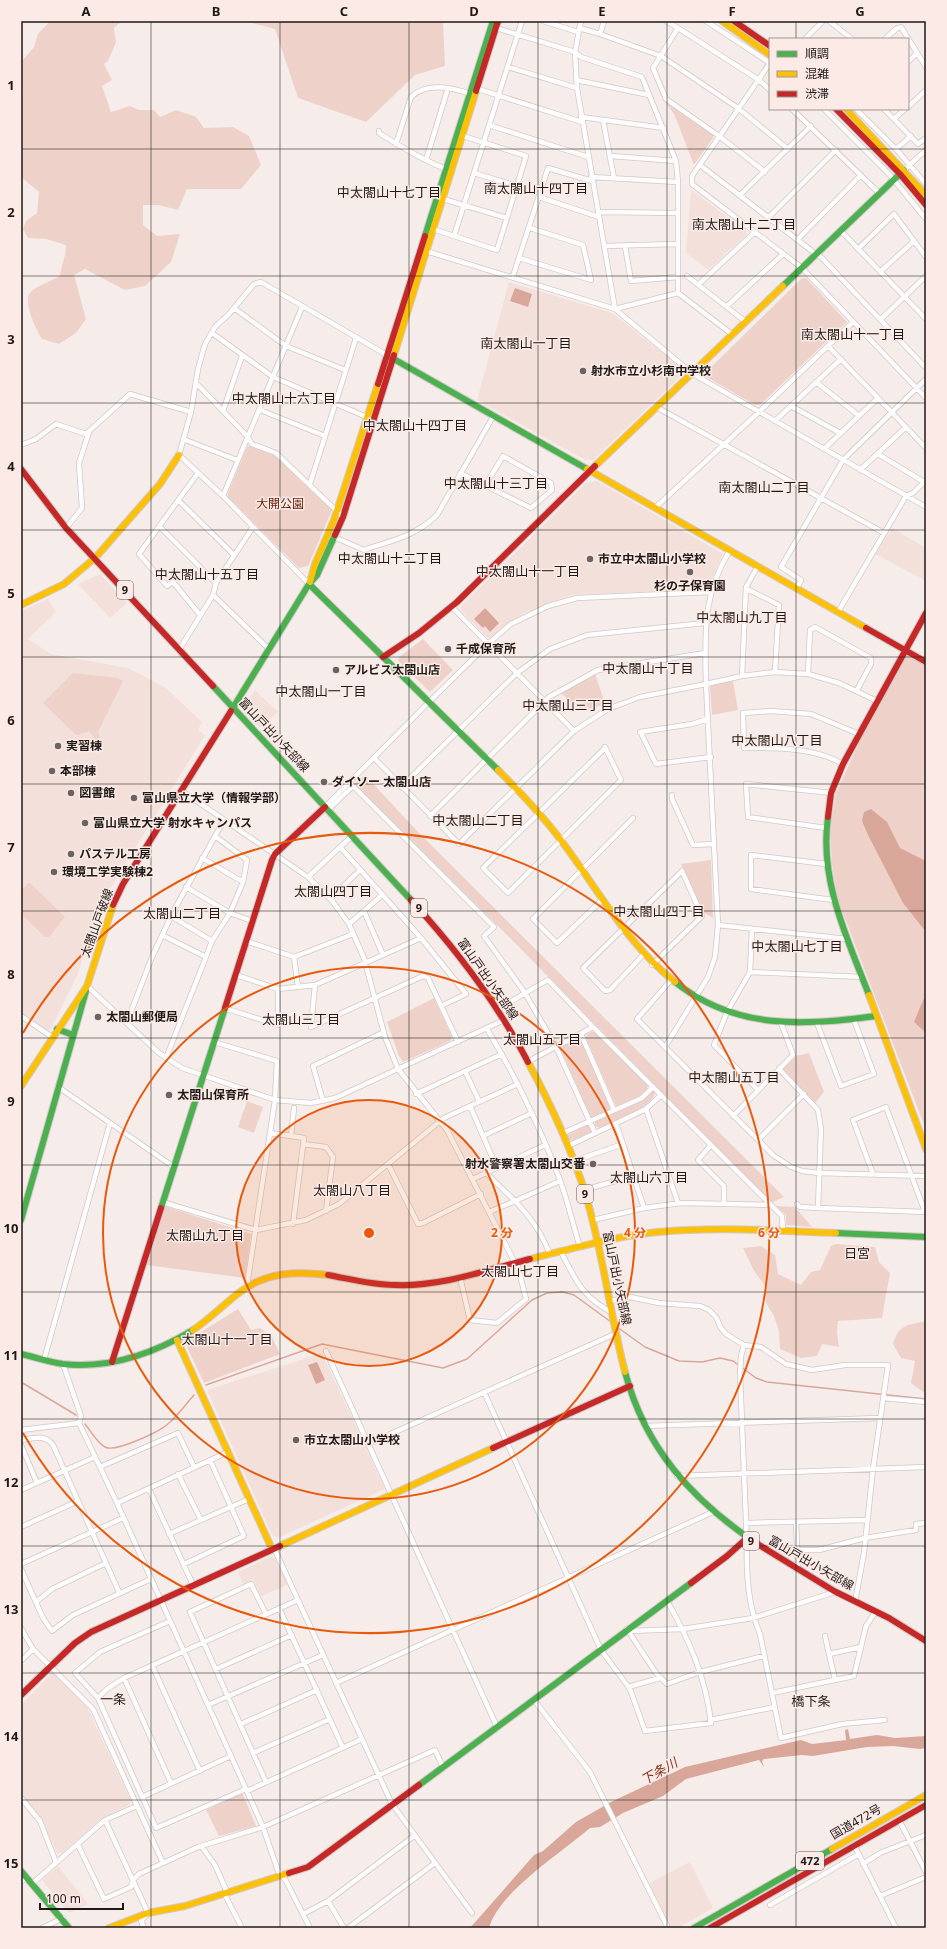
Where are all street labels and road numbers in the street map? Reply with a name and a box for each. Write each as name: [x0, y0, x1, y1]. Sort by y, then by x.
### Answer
road number: 9: [117, 581, 133, 599]
street label: 富山戸出小矢部線: [235, 694, 313, 776]
street label: 太閤山戸破線: [76, 886, 117, 960]
road number: 9: [411, 899, 427, 917]
street label: 富山戸出小矢部線: [454, 935, 523, 1023]
road number: 9: [577, 1185, 593, 1203]
street label: 富山戸出小矢部線: [599, 1229, 636, 1327]
street label: 富山戸出小矢部線: [765, 1531, 857, 1594]
road number: 9: [743, 1532, 759, 1550]
street label: 国道472号: [827, 1800, 885, 1843]
road number: 472: [796, 1852, 824, 1870]

